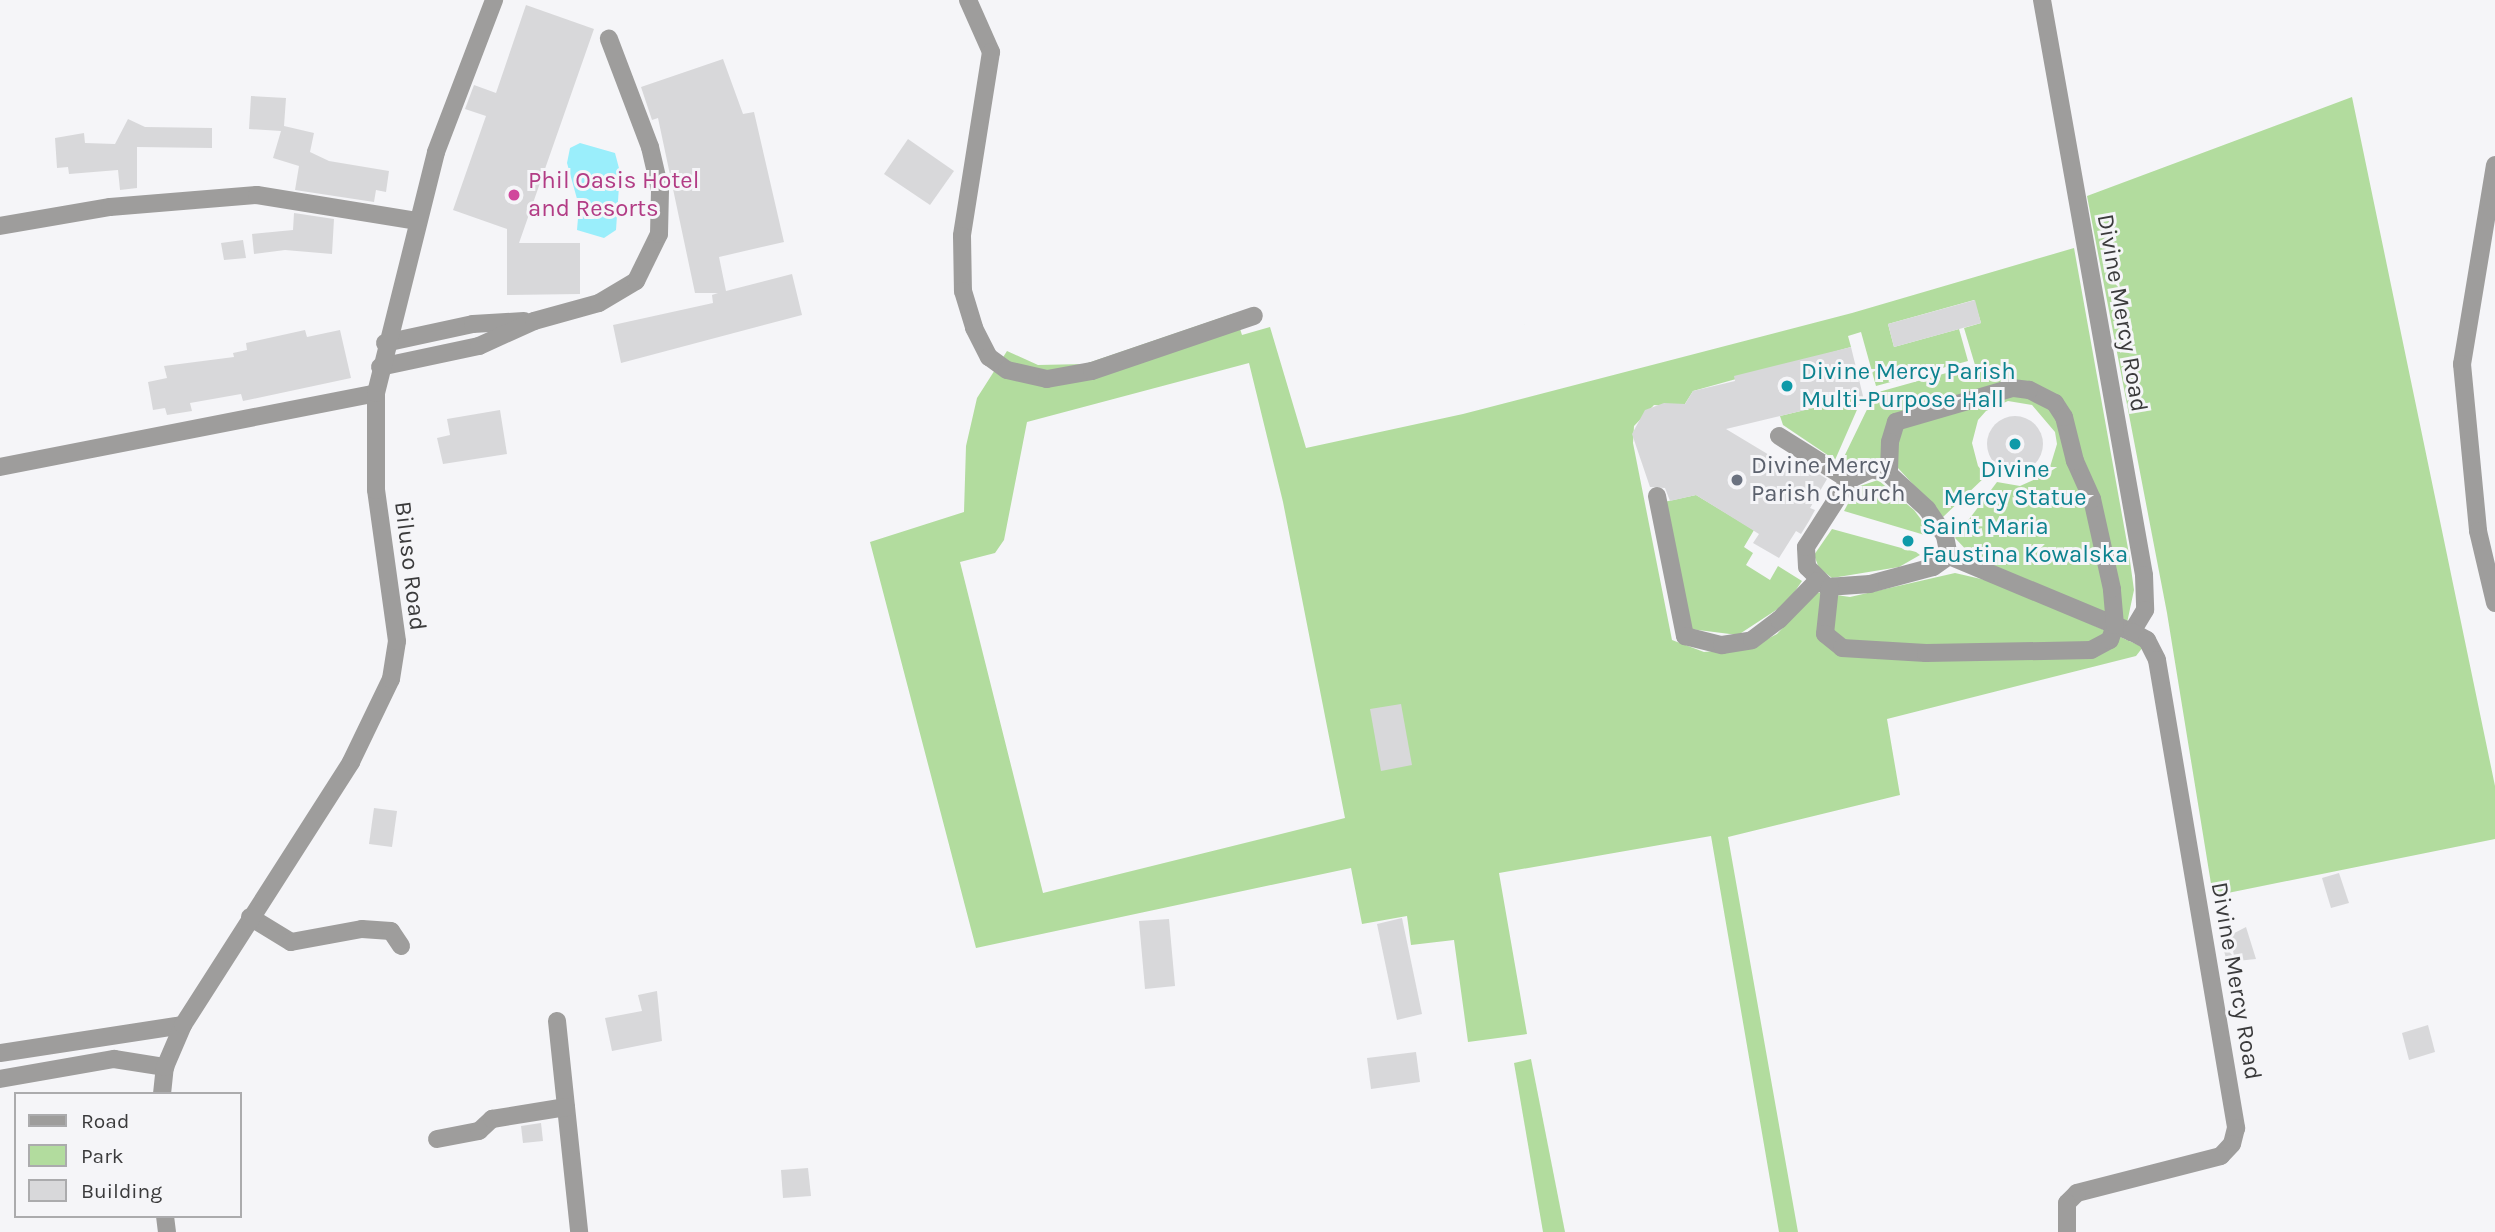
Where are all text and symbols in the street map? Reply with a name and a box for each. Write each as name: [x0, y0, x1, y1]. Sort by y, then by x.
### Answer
place label: Phil Oasis Hotel and Resorts: [528, 167, 699, 223]
marker: Phil Oasis Hotel and Resorts: [506, 187, 522, 203]
street label: Divine Mercy Road: [2090, 212, 2154, 414]
place label: Divine Mercy Parish Multi-Purpose Hall: [1801, 358, 2016, 414]
marker: Divine Mercy Parish Multi-Purpose Hall: [1779, 378, 1795, 394]
marker: Divine Mercy Statue: [2007, 436, 2023, 452]
place label: Divine Mercy Parish Church: [1751, 452, 1905, 508]
place label: Divine Mercy Statue: [1943, 456, 2087, 512]
marker: Divine Mercy Parish Church: [1729, 472, 1745, 488]
street label: Biluso Road: [388, 500, 432, 632]
place label: Saint Maria Faustina Kowalska: [1922, 513, 2128, 569]
marker: Saint Maria Faustina Kowalska: [1900, 533, 1916, 549]
street label: Divine Mercy Road: [2204, 880, 2268, 1082]
legend: [14, 1092, 242, 1218]
text: Road: [81, 1109, 129, 1133]
text: Park: [81, 1144, 124, 1168]
text: Building: [81, 1179, 162, 1203]

